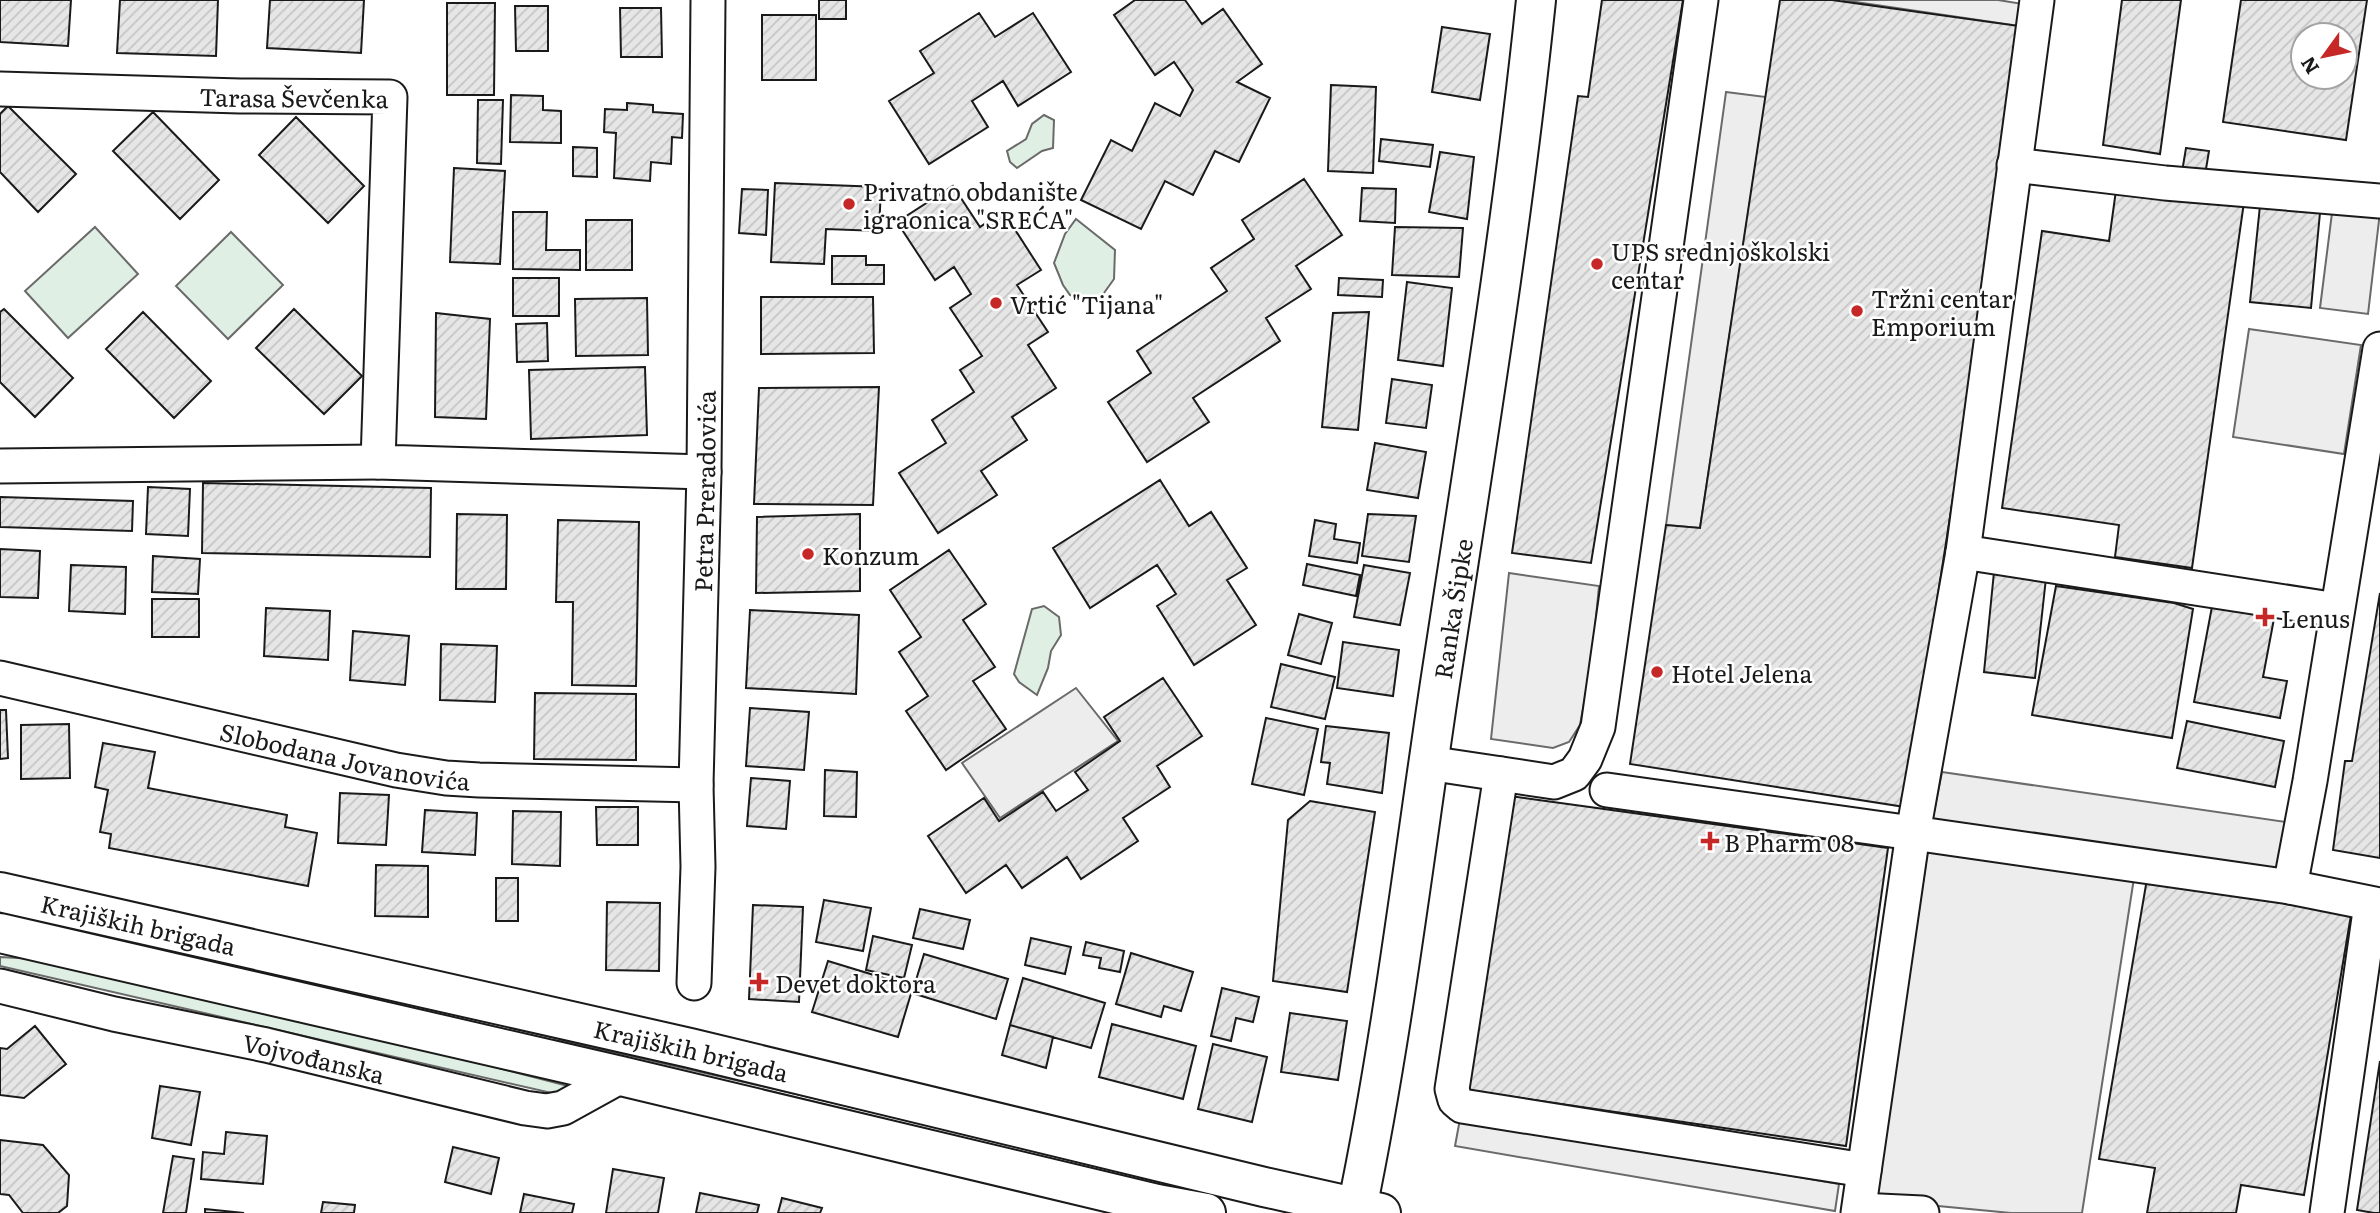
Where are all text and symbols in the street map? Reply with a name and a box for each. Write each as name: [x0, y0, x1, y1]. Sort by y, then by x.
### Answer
north arrow: [2289, 21, 2359, 91]
text: N: [2293, 51, 2325, 80]
street label: Tarasa Ševčenka: [199, 77, 389, 114]
place label: Privatno obdanište igraonica "SREĆA": [863, 173, 1078, 236]
marker: Privatno obdanište igraonica "SREĆA": [841, 196, 857, 212]
place label: UPS srednjoškolski centar: [1611, 233, 1830, 296]
marker: UPS srednjoškolski centar: [1589, 256, 1605, 272]
place label: Tržni centar Emporium: [1871, 280, 2013, 343]
place label: Vrtić "Tijana": [1010, 286, 1163, 321]
marker: Vrtić "Tijana": [988, 295, 1004, 311]
marker: Tržni centar Emporium: [1849, 303, 1865, 319]
street label: Petra Preradovića: [683, 390, 722, 593]
street label: Ranka Šipke: [1423, 536, 1480, 681]
place label: Konzum: [822, 537, 920, 572]
marker: Konzum: [800, 546, 816, 562]
place label: Lenus: [2281, 600, 2350, 635]
marker: Lenus: [2255, 607, 2275, 627]
place label: Hotel Jelena: [1671, 655, 1813, 690]
marker: Hotel Jelena: [1649, 664, 1665, 680]
street label: Slobodana Jovanovića: [217, 712, 471, 797]
place label: B Pharm 08: [1724, 824, 1854, 859]
marker: B Pharm 08: [1702, 833, 1718, 849]
street label: Krajiških brigada: [38, 884, 239, 962]
place label: Devet doktora: [775, 965, 936, 1000]
marker: Devet doktora: [749, 972, 769, 992]
street label: Krajiških brigada: [591, 1009, 792, 1089]
street label: Vojvođanska: [240, 1023, 389, 1091]

